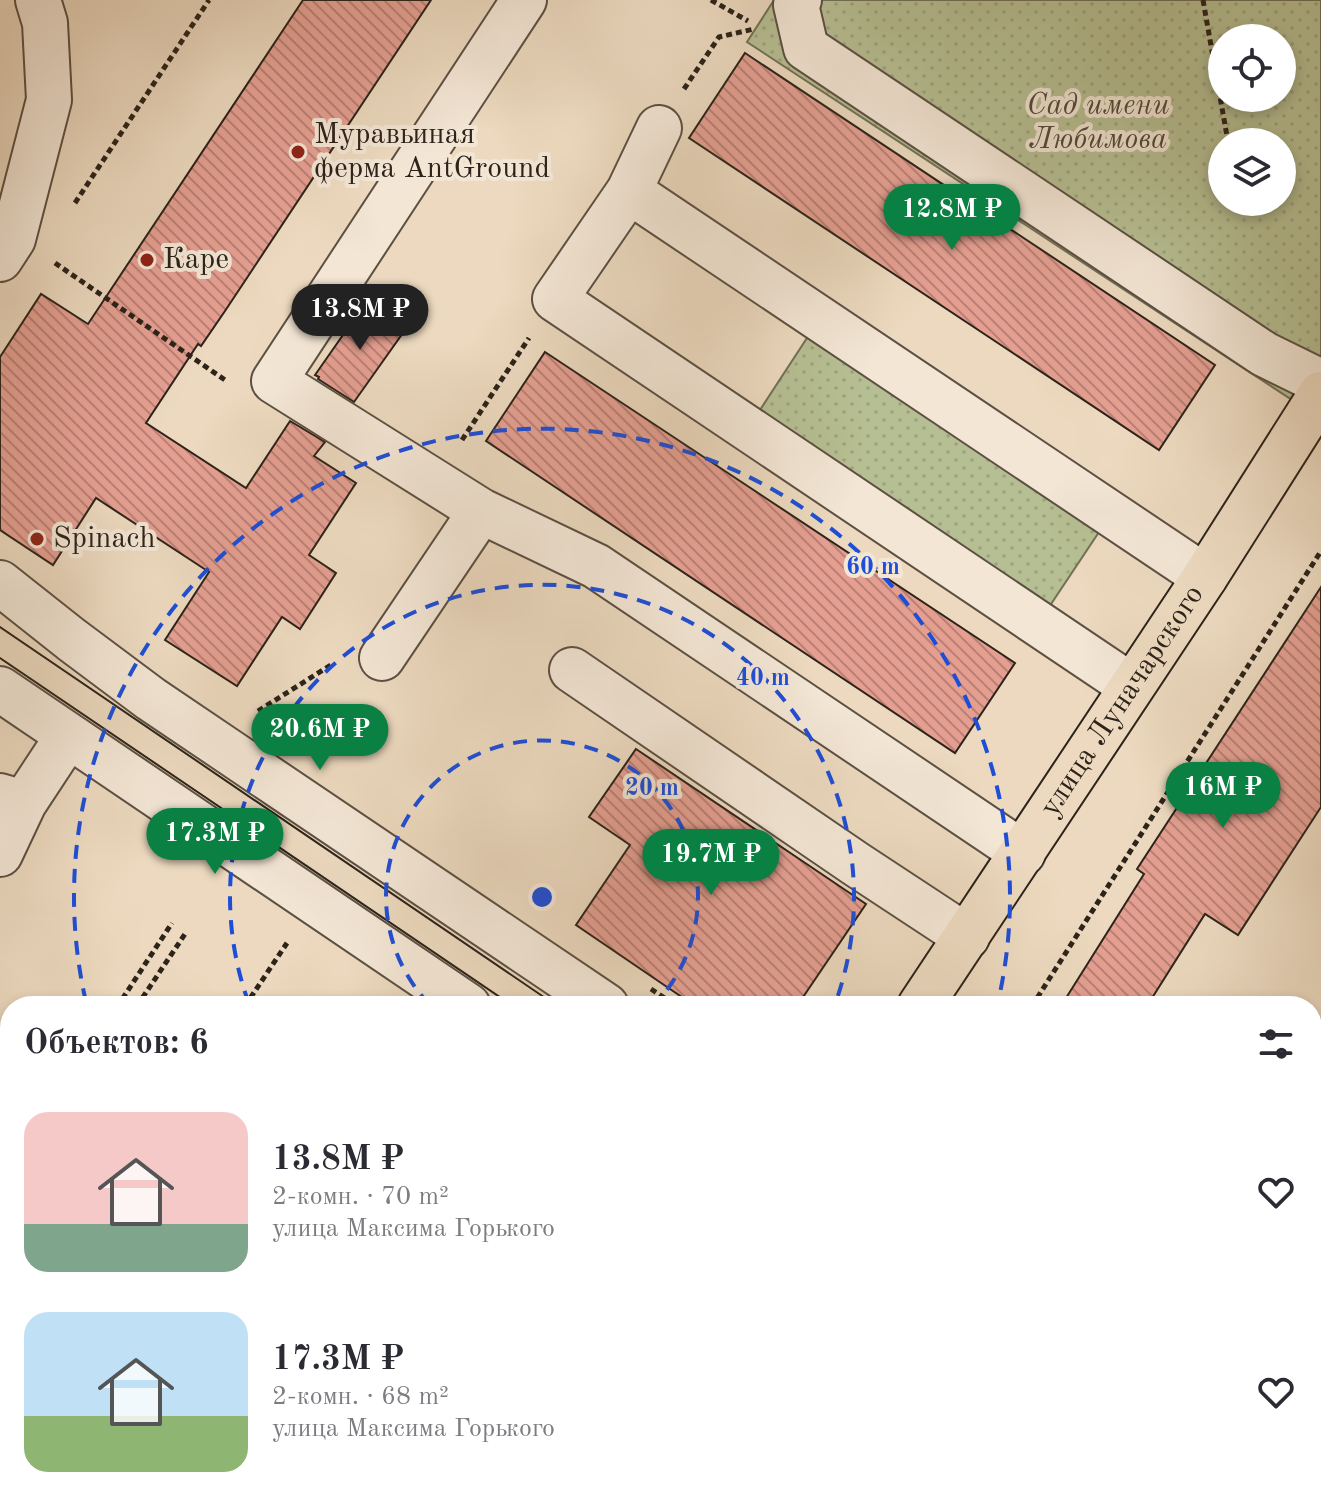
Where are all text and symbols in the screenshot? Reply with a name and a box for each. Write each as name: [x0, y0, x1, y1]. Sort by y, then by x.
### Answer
map controls: [1208, 24, 1296, 216]
button: locate: [1208, 24, 1296, 112]
park label: Сад имени Любимова: [1026, 91, 1170, 155]
place label: Муравьиная ферма AntGround: [314, 120, 550, 184]
button: layers: [1208, 128, 1296, 216]
marker: Муравьиная ферма AntGround: [289, 143, 307, 161]
pin: 12.8M ₽: [878, 184, 1026, 252]
text: 12.8M ₽: [901, 197, 1003, 223]
place label: Каре: [163, 245, 229, 275]
marker: Каре: [138, 251, 156, 269]
pin: 13.8M ₽: [286, 284, 434, 352]
text: 13.8M ₽: [309, 297, 411, 323]
place label: Spinach: [53, 524, 156, 554]
marker: Spinach: [28, 530, 46, 548]
text: 60 m: [846, 556, 900, 580]
street label: улица Луначарского: [1035, 580, 1210, 822]
text: 40 m: [736, 667, 790, 691]
pin: 20.6M ₽: [246, 704, 394, 772]
text: 20.6M ₽: [269, 717, 371, 743]
pin: 16M ₽: [1167, 762, 1279, 830]
text: 16M ₽: [1184, 775, 1262, 801]
text: 20 m: [625, 777, 679, 801]
pin: 17.3M ₽: [141, 808, 289, 876]
text: 17.3M ₽: [164, 821, 266, 847]
pin: 19.7M ₽: [637, 829, 785, 897]
text: 19.7M ₽: [660, 842, 762, 868]
centre of rings: [528, 883, 556, 911]
icon: filters: [1254, 1022, 1298, 1066]
text: Объектов: 6: [24, 1027, 209, 1061]
text: 13.8M ₽: [272, 1143, 404, 1177]
icon: home: [88, 1144, 184, 1240]
icon: heart: [1254, 1170, 1298, 1214]
text: 2-комн. · 70 m²: [272, 1184, 449, 1210]
text: улица Максима Горького: [272, 1216, 555, 1242]
text: 17.3M ₽: [272, 1343, 404, 1377]
icon: home: [88, 1344, 184, 1440]
icon: heart: [1254, 1370, 1298, 1414]
text: 2-комн. · 68 m²: [272, 1384, 449, 1410]
text: улица Максима Горького: [272, 1416, 555, 1442]

